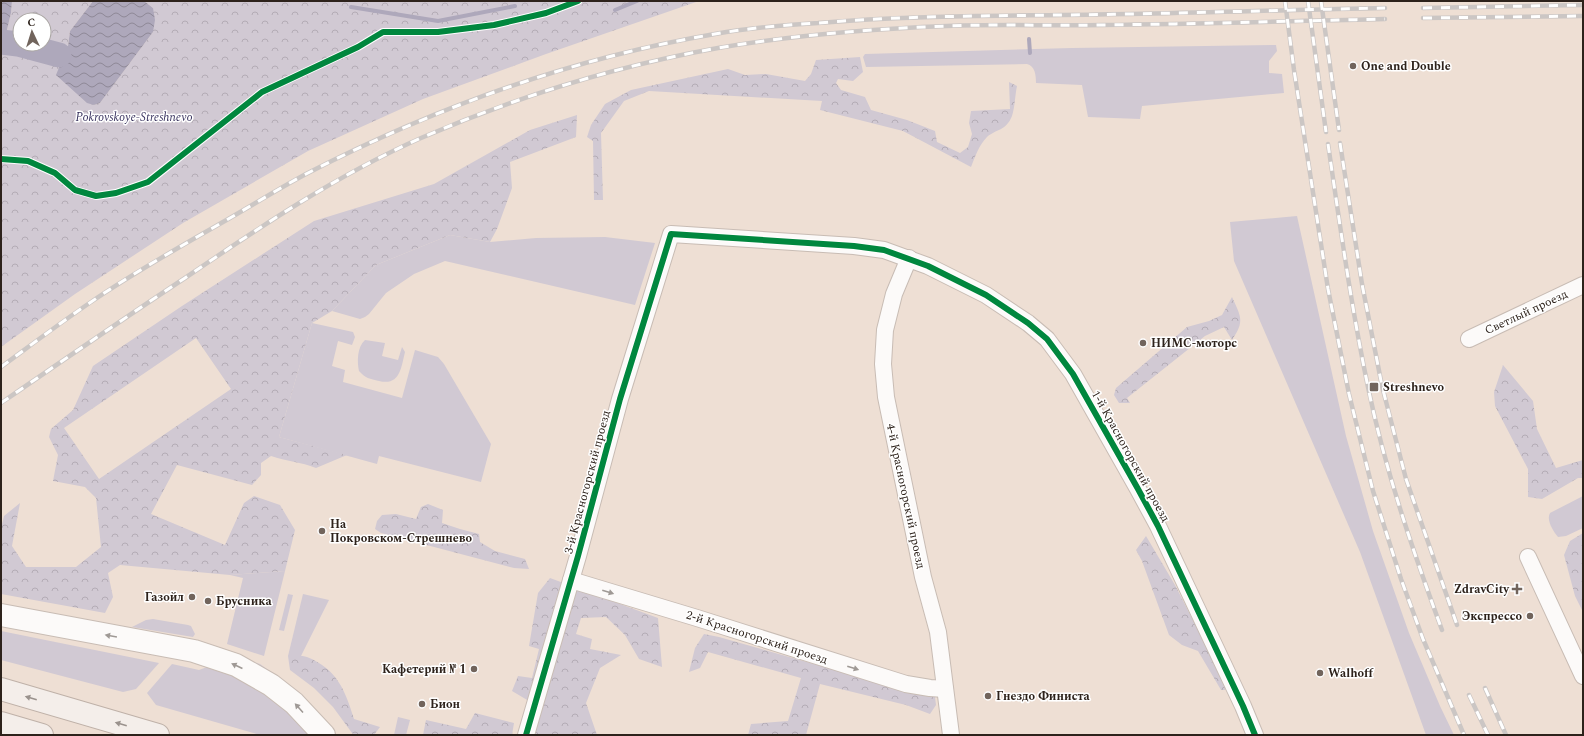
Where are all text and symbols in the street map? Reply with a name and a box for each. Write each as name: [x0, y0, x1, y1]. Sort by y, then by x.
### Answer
north arrow: [12, 12, 52, 52]
text: С: [27, 14, 36, 31]
place label: One and Double: [1361, 57, 1451, 76]
marker: One and Double: [1348, 61, 1358, 71]
park label: Pokrovskoye-Streshnevo: [76, 108, 193, 127]
street label: Светлый проезд: [1481, 285, 1571, 340]
place label: НИМС-моторс: [1151, 334, 1237, 353]
marker: НИМС-моторс: [1138, 338, 1148, 348]
place label: Streshnevo: [1383, 378, 1444, 397]
marker: Streshnevo: [1368, 381, 1380, 393]
street label: 1-й Красногорский проезд: [1086, 387, 1175, 526]
street label: 3-й Красногорский проезд: [559, 408, 616, 556]
street label: 4-й Красногорский проезд: [881, 422, 930, 571]
place label: На Покровском-Стрешнево: [330, 515, 472, 548]
marker: На Покровском-Стрешнево: [317, 526, 327, 536]
place label: ZdravCity: [1454, 580, 1510, 599]
marker: ZdravCity: [1512, 584, 1522, 594]
place label: Газойл: [145, 588, 184, 607]
one-way arrow: [603, 589, 615, 595]
marker: Газойл: [187, 592, 197, 602]
place label: Брусника: [216, 592, 272, 611]
marker: Брусника: [203, 596, 213, 606]
street label: 2-й Красногорский проезд: [683, 606, 830, 669]
place label: Экспрессо: [1462, 607, 1522, 626]
marker: Экспрессо: [1525, 611, 1535, 621]
one-way arrow: [105, 633, 117, 639]
place label: Кафетерий № 1: [382, 660, 466, 679]
one-way arrow: [231, 663, 243, 670]
marker: Кафетерий № 1: [469, 664, 479, 674]
place label: Walhoff: [1328, 664, 1374, 683]
one-way arrow: [847, 665, 859, 671]
marker: Walhoff: [1315, 668, 1325, 678]
place label: Гнездо Финиста: [996, 687, 1091, 706]
marker: Гнездо Финиста: [983, 691, 993, 701]
one-way arrow: [24, 695, 36, 701]
place label: Бион: [430, 695, 461, 714]
marker: Бион: [417, 699, 427, 709]
one-way arrow: [295, 703, 304, 713]
one-way arrow: [114, 721, 126, 727]

